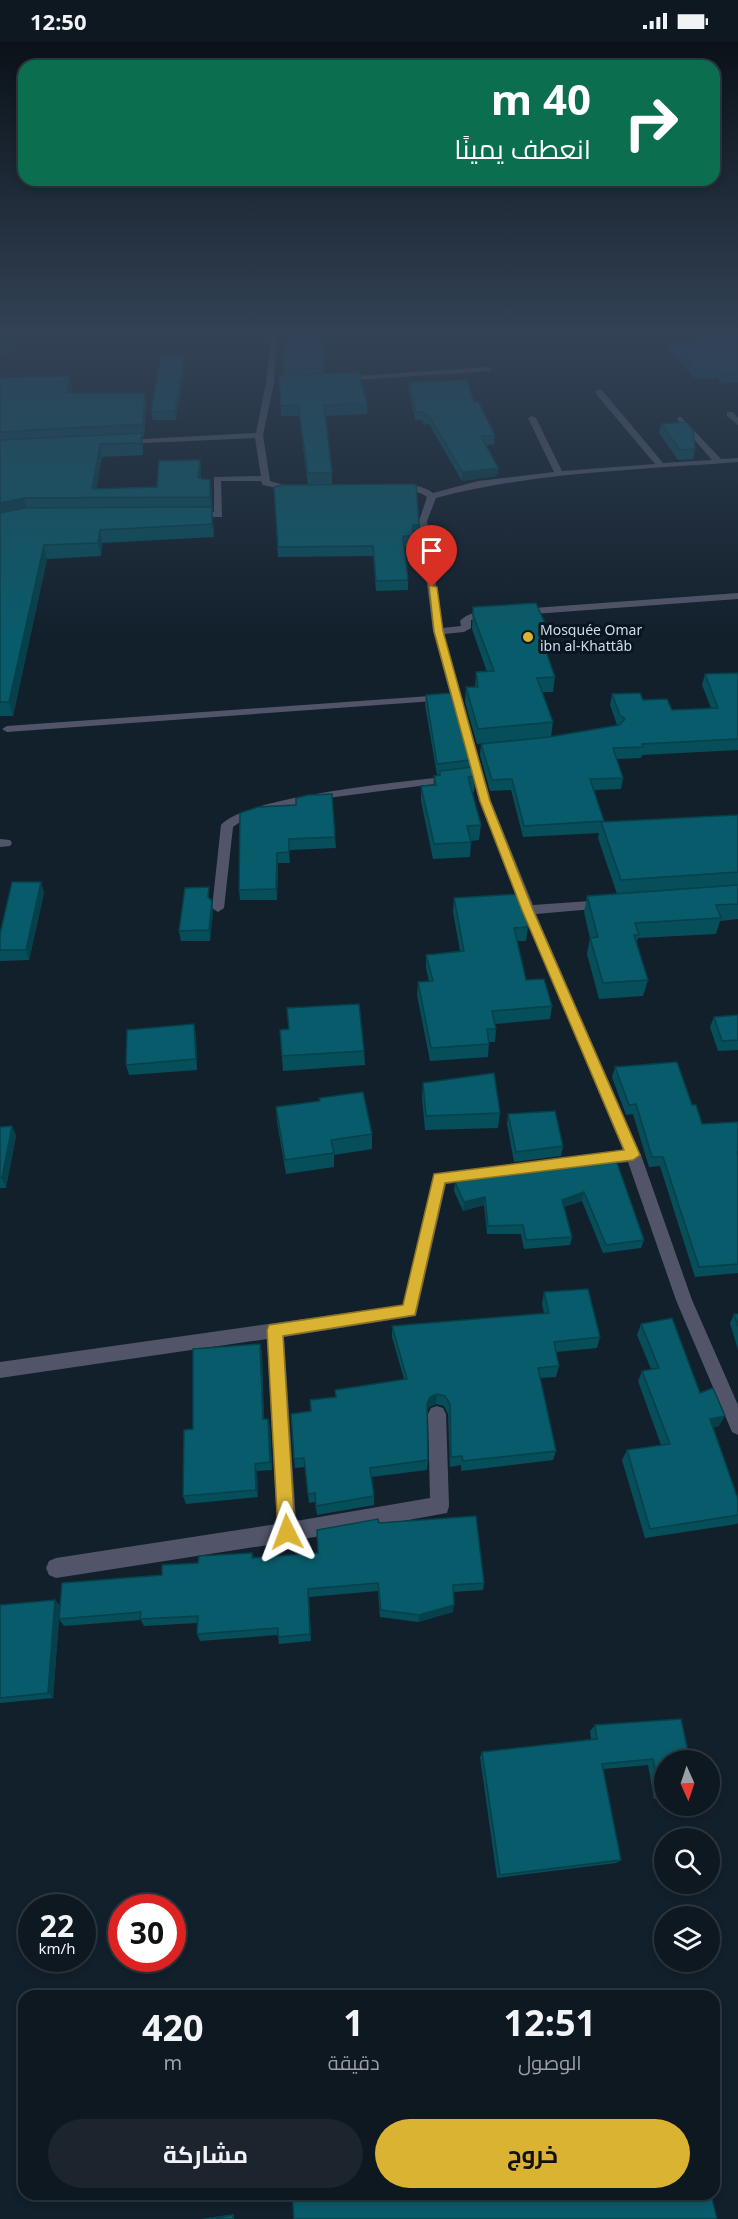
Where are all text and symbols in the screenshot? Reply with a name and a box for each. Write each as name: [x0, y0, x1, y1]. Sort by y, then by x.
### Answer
text: 12:50: [30, 6, 87, 36]
text: 40 m: [491, 70, 591, 127]
icon: right: [612, 84, 690, 162]
text: انعطف يمينًا: [454, 130, 591, 167]
pin: [406, 525, 457, 587]
icon: arrive: [415, 534, 448, 567]
place label: Mosquée Omar ibn al-Khattâb: [540, 620, 642, 655]
marker: Mosquée Omar ibn al-Khattâb: [521, 630, 535, 644]
position arrow: [255, 1500, 319, 1564]
north arrow: [654, 1750, 720, 1816]
map controls: [654, 1750, 720, 1972]
button: search: [654, 1828, 720, 1894]
speed limit sign: 30: [108, 1894, 186, 1972]
text: 22: [40, 1905, 74, 1946]
button: layers: [654, 1906, 720, 1972]
text: km/h: [39, 1938, 75, 1958]
text: 1: [343, 1998, 364, 2047]
text: 12:51: [504, 1998, 596, 2047]
text: 420: [142, 2003, 204, 2052]
text: m: [163, 2049, 182, 2076]
text: دقيقة: [328, 2049, 380, 2076]
text: الوصول: [518, 2049, 582, 2076]
button: مشاركة: [48, 2119, 363, 2188]
button: خروج: [375, 2119, 690, 2188]

